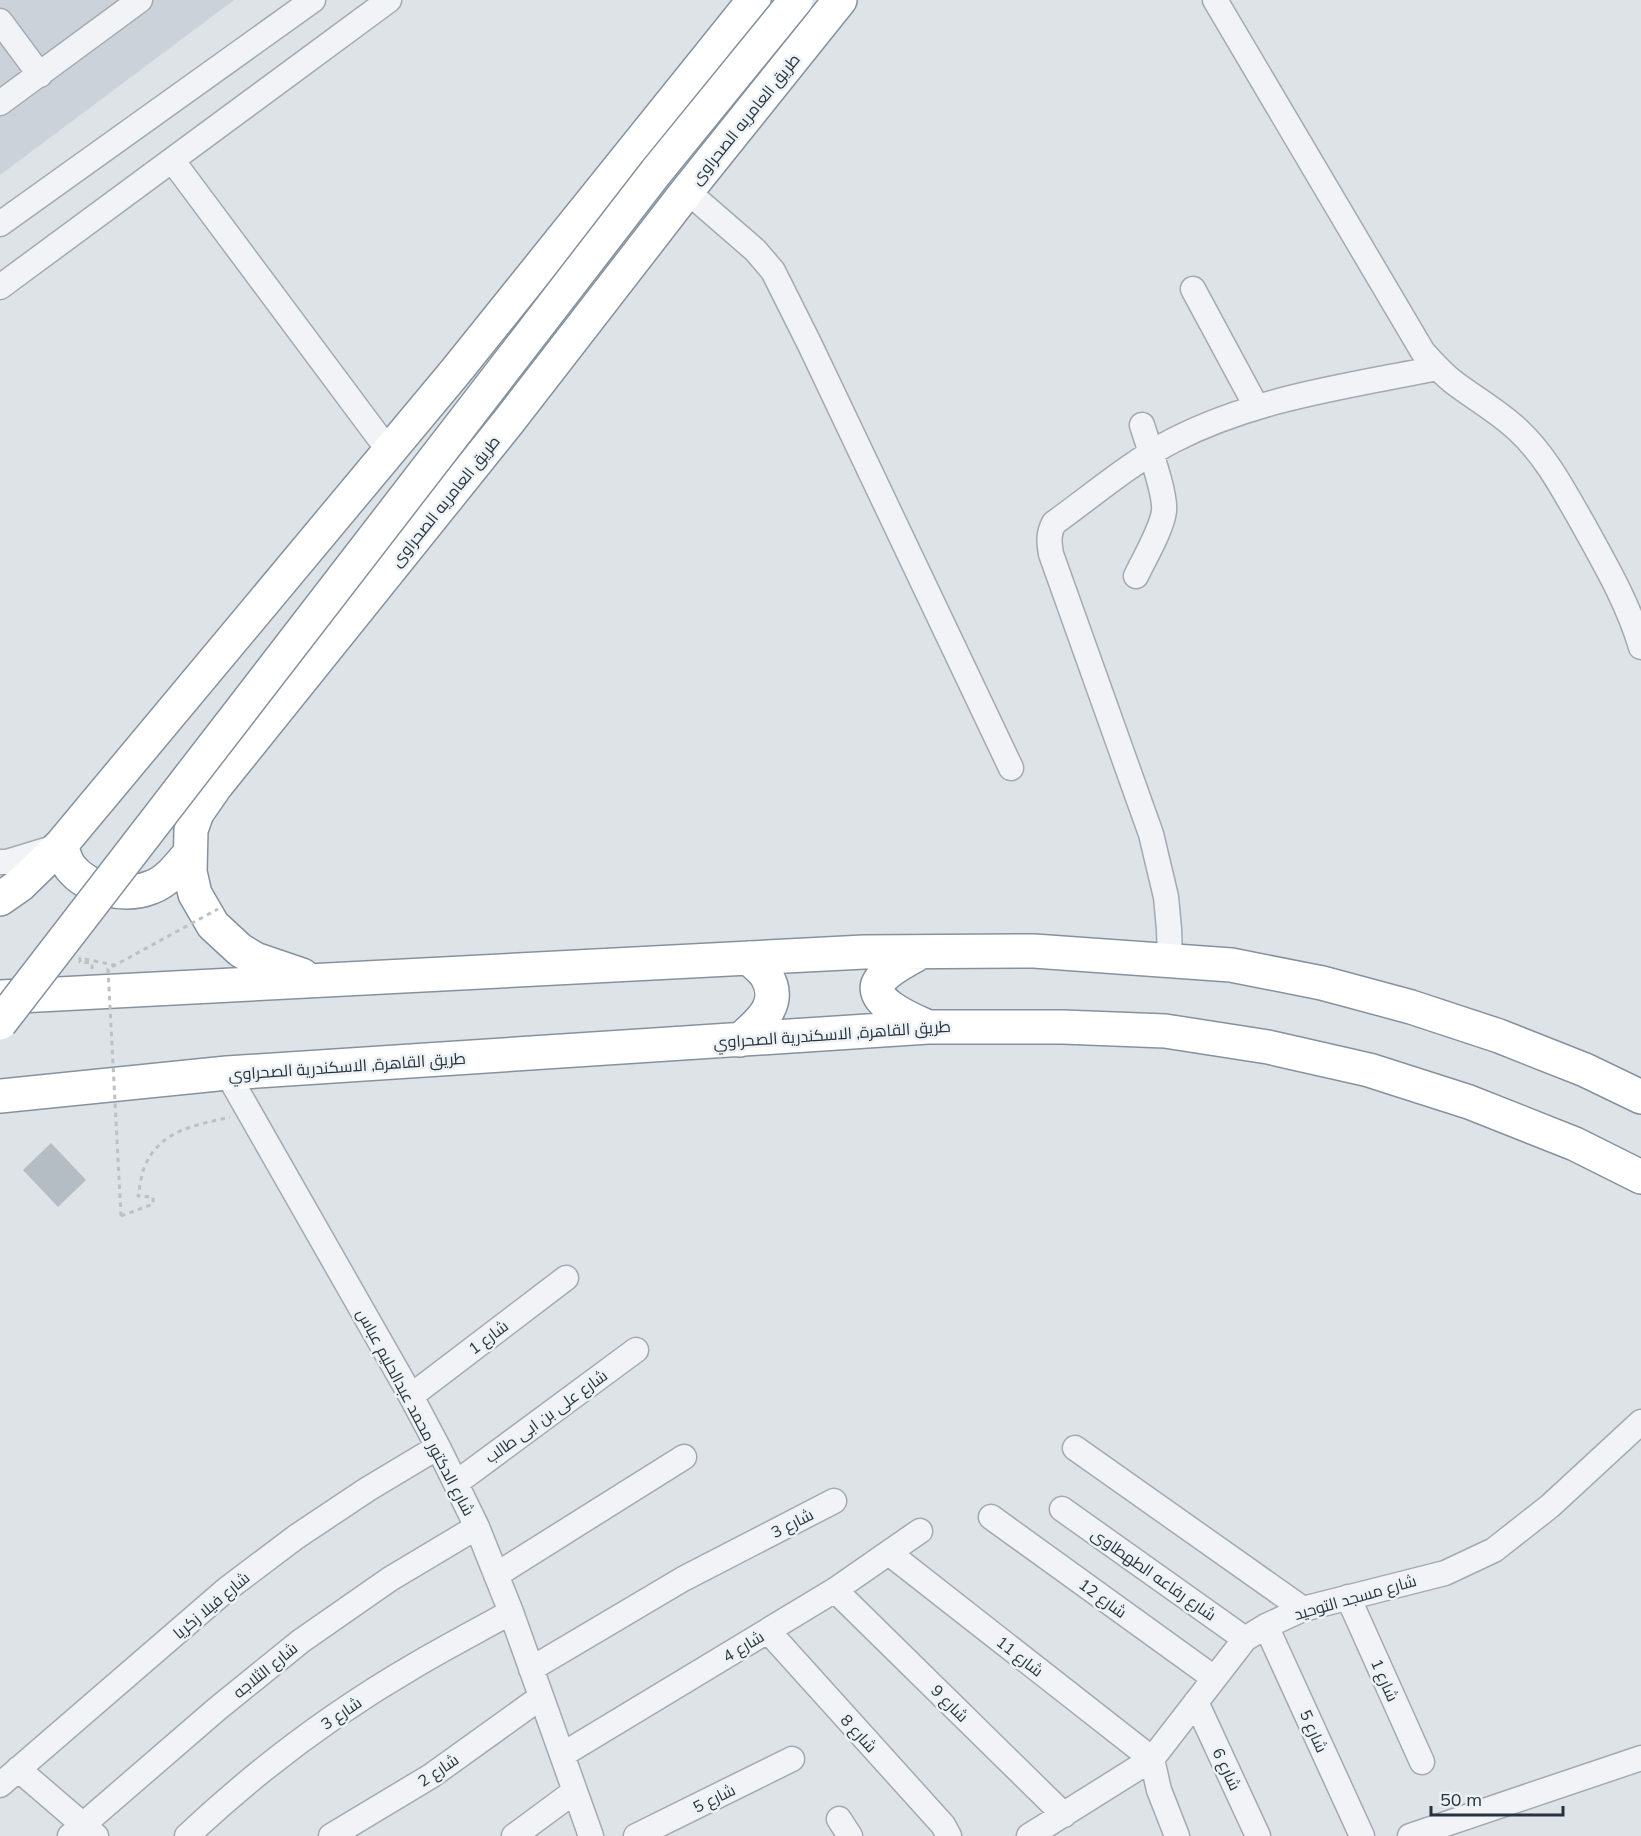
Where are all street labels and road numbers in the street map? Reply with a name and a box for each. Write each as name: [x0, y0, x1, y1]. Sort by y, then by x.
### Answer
street label: طريق العامريه الصحراوى: [686, 50, 805, 189]
street label: طريق العامريه الصحراوى: [386, 432, 505, 571]
street label: طريق القاهرة, الاسكندرية الصحراوي: [713, 1016, 952, 1056]
street label: طريق القاهرة, الاسكندرية الصحراوي: [228, 1048, 467, 1088]
street label: شارع الدكتور محمد عبدالحليم عباس: [351, 1305, 479, 1520]
street label: شارع 1: [464, 1316, 513, 1360]
street label: شارع على بن ابى طالب: [481, 1365, 612, 1469]
street label: شارع 3: [768, 1504, 817, 1544]
street label: شارع رفاعه الطهطاوى: [1087, 1523, 1220, 1626]
street label: شارع فيلا زكريا: [169, 1567, 255, 1644]
street label: شارع مسجد التوحيد: [1291, 1570, 1419, 1626]
street label: شارع 12: [1074, 1574, 1131, 1624]
street label: شارع 4: [719, 1626, 768, 1668]
street label: شارع 11: [991, 1631, 1048, 1682]
street label: شارع الثلاجه: [229, 1638, 303, 1704]
street label: شارع 1: [1365, 1655, 1403, 1705]
street label: شارع 9: [926, 1680, 973, 1727]
street label: شارع 3: [317, 1692, 366, 1735]
street label: شارع 5: [1294, 1706, 1332, 1756]
street label: شارع 8: [835, 1710, 881, 1758]
street label: شارع 6: [1207, 1744, 1246, 1794]
street label: شارع 2: [414, 1749, 463, 1792]
street label: شارع 5: [689, 1779, 739, 1819]

